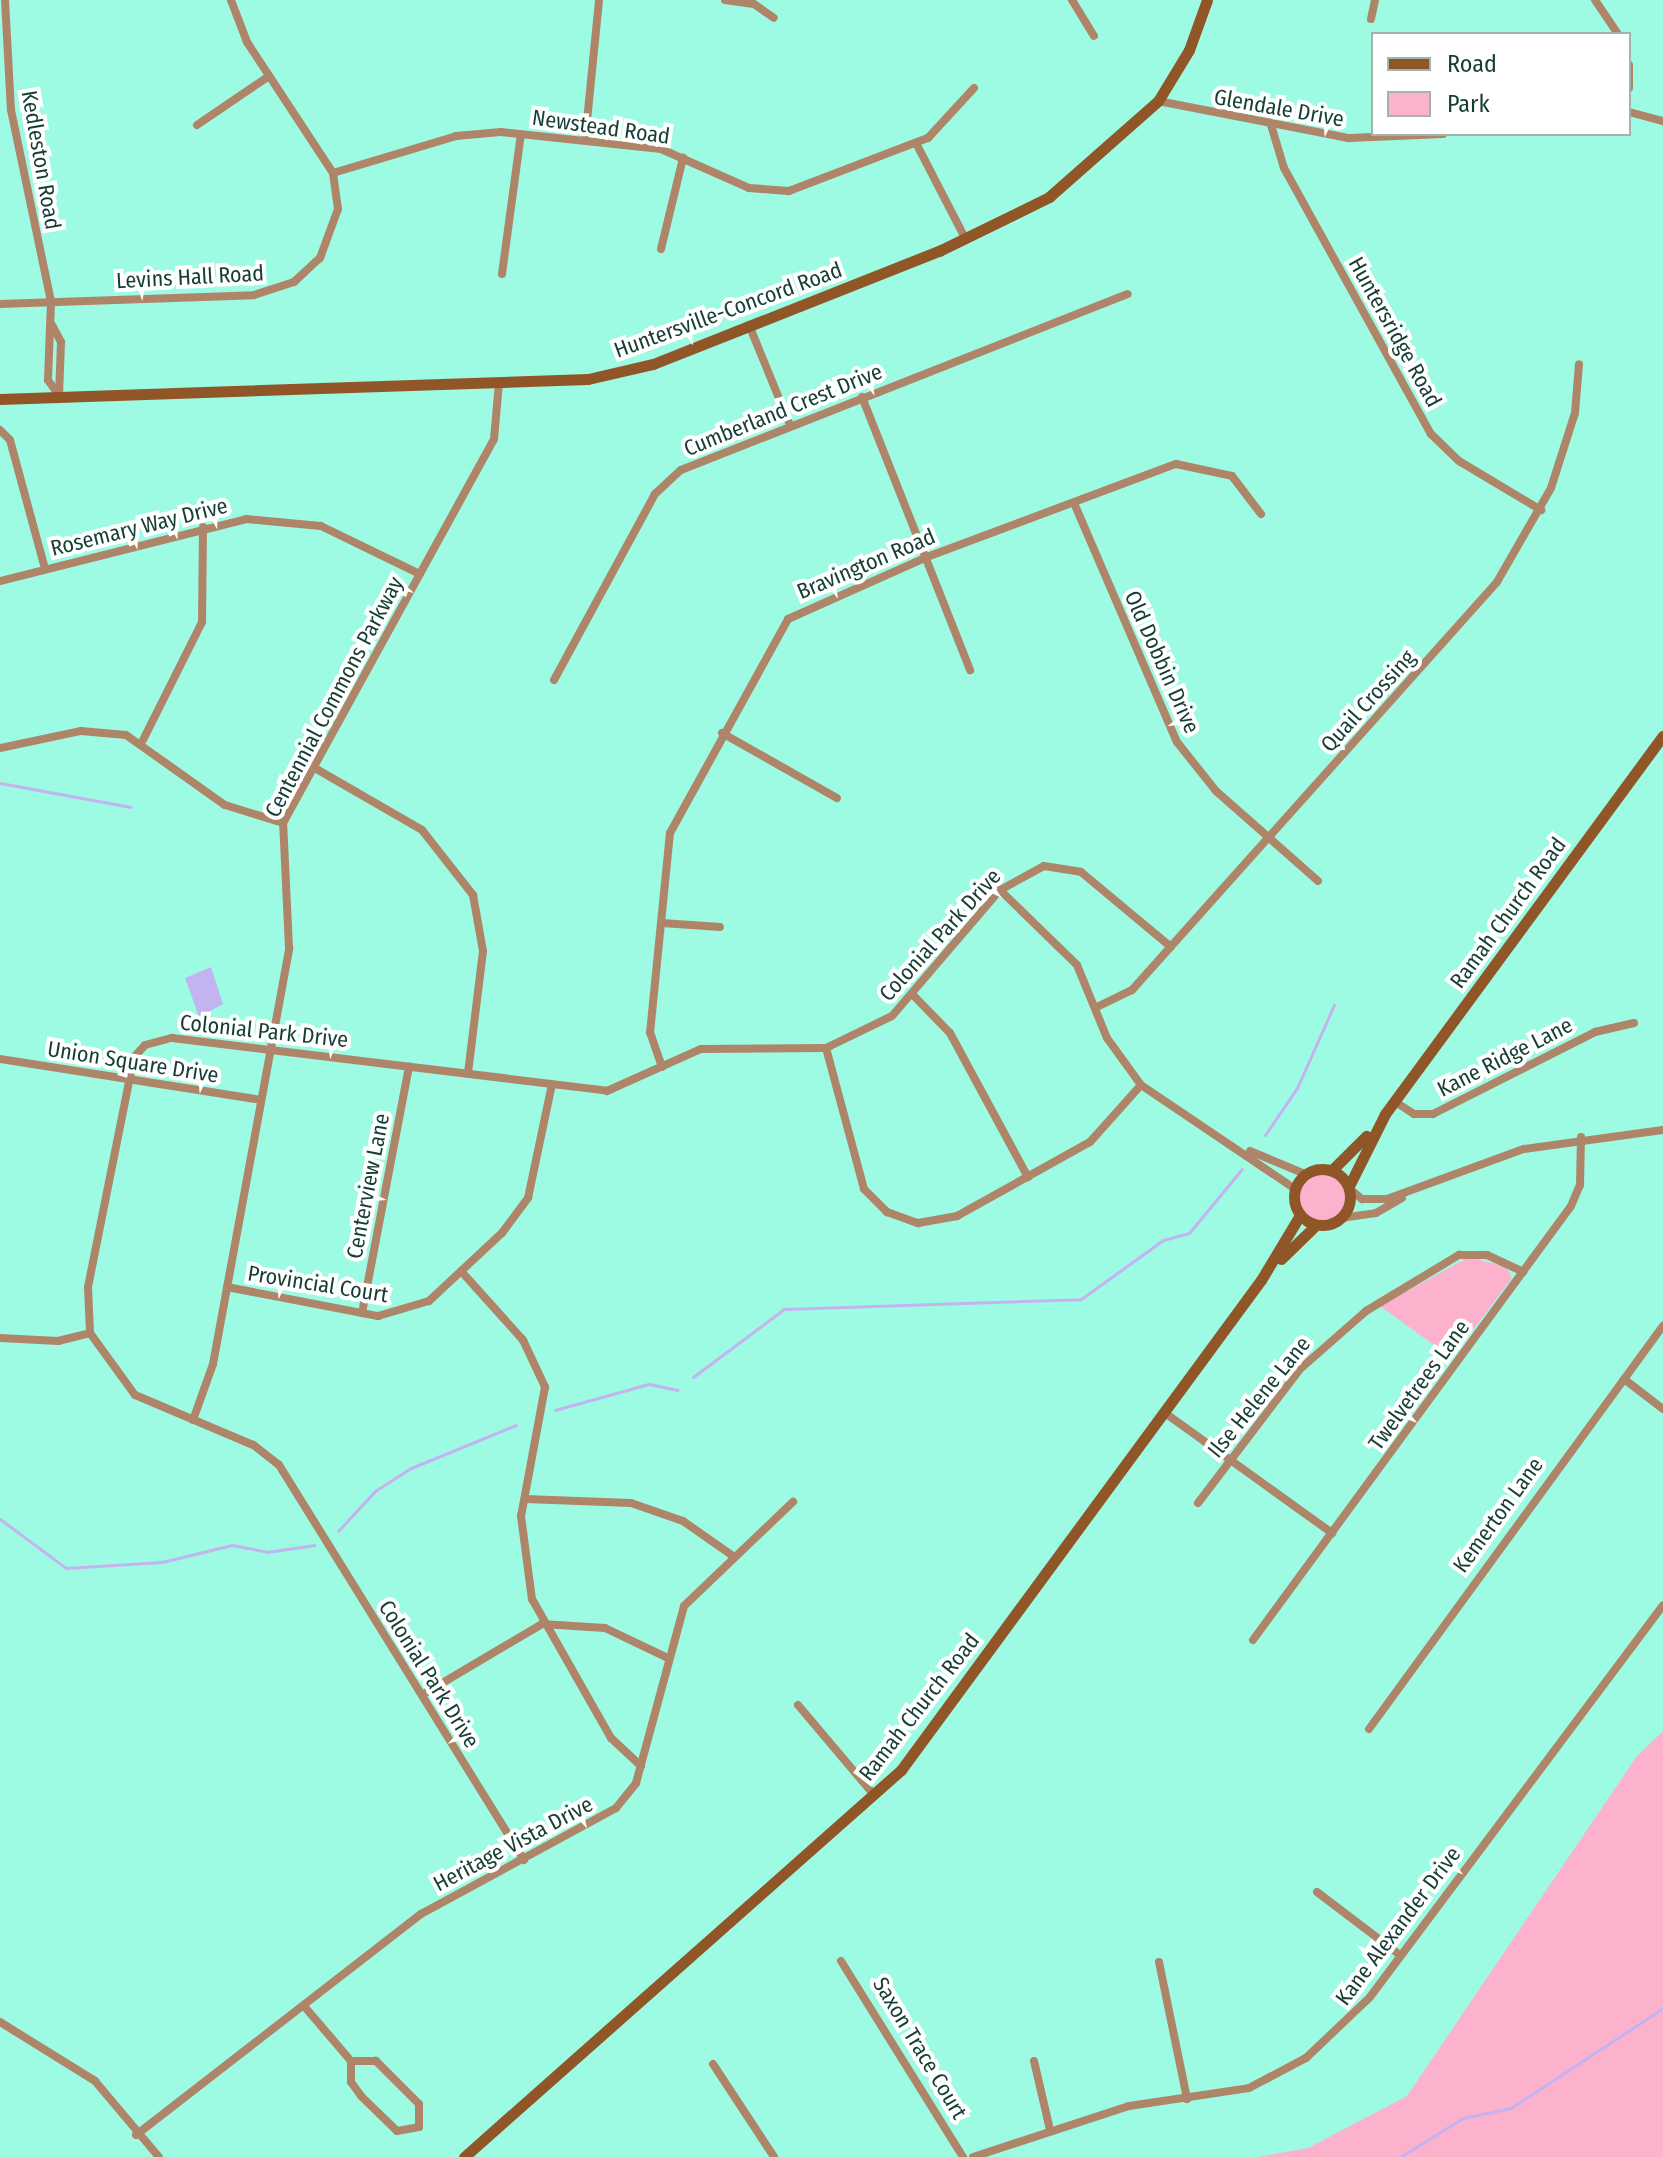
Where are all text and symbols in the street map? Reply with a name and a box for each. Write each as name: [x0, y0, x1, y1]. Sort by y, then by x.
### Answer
legend: [1371, 32, 1631, 136]
text: Road: [1447, 50, 1497, 78]
street label: Glendale Drive: [1212, 84, 1346, 132]
street label: Kedleston Road: [16, 88, 66, 232]
text: Park: [1447, 90, 1490, 118]
street label: Newstead Road: [530, 104, 672, 150]
street label: Huntersridge Road: [1343, 252, 1447, 412]
street label: Huntersville-Concord Road: [610, 256, 846, 364]
street label: Levins Hall Road: [116, 260, 264, 294]
street label: Cumberland Crest Drive: [680, 358, 886, 462]
street label: Rosemary Way Drive: [48, 492, 230, 562]
street label: Bravington Road: [793, 523, 939, 605]
street label: Centennial Commons Parkway: [259, 572, 409, 822]
street label: Old Dobbin Drive: [1119, 587, 1205, 737]
street label: Quail Crossing: [1315, 645, 1421, 757]
street label: Ramah Church Road: [1444, 832, 1572, 994]
street label: Colonial Park Drive: [874, 863, 1006, 1007]
street label: Colonial Park Drive: [179, 1009, 349, 1053]
street label: Kane Ridge Lane: [1433, 1012, 1577, 1102]
street label: Union Square Drive: [45, 1035, 221, 1089]
street label: Centerview Lane: [341, 1111, 395, 1261]
street label: Provincial Court: [246, 1260, 390, 1308]
street label: Twelvetrees Lane: [1363, 1315, 1475, 1455]
street label: Ilse Helene Lane: [1202, 1331, 1316, 1463]
street label: Kemerton Lane: [1447, 1452, 1549, 1578]
street label: Colonial Park Drive: [373, 1595, 485, 1753]
street label: Ramah Church Road: [853, 1628, 985, 1786]
street label: Heritage Vista Drive: [429, 1791, 597, 1897]
street label: Kane Alexander Drive: [1330, 1842, 1466, 2010]
street label: Saxon Trace Court: [867, 1972, 973, 2124]

